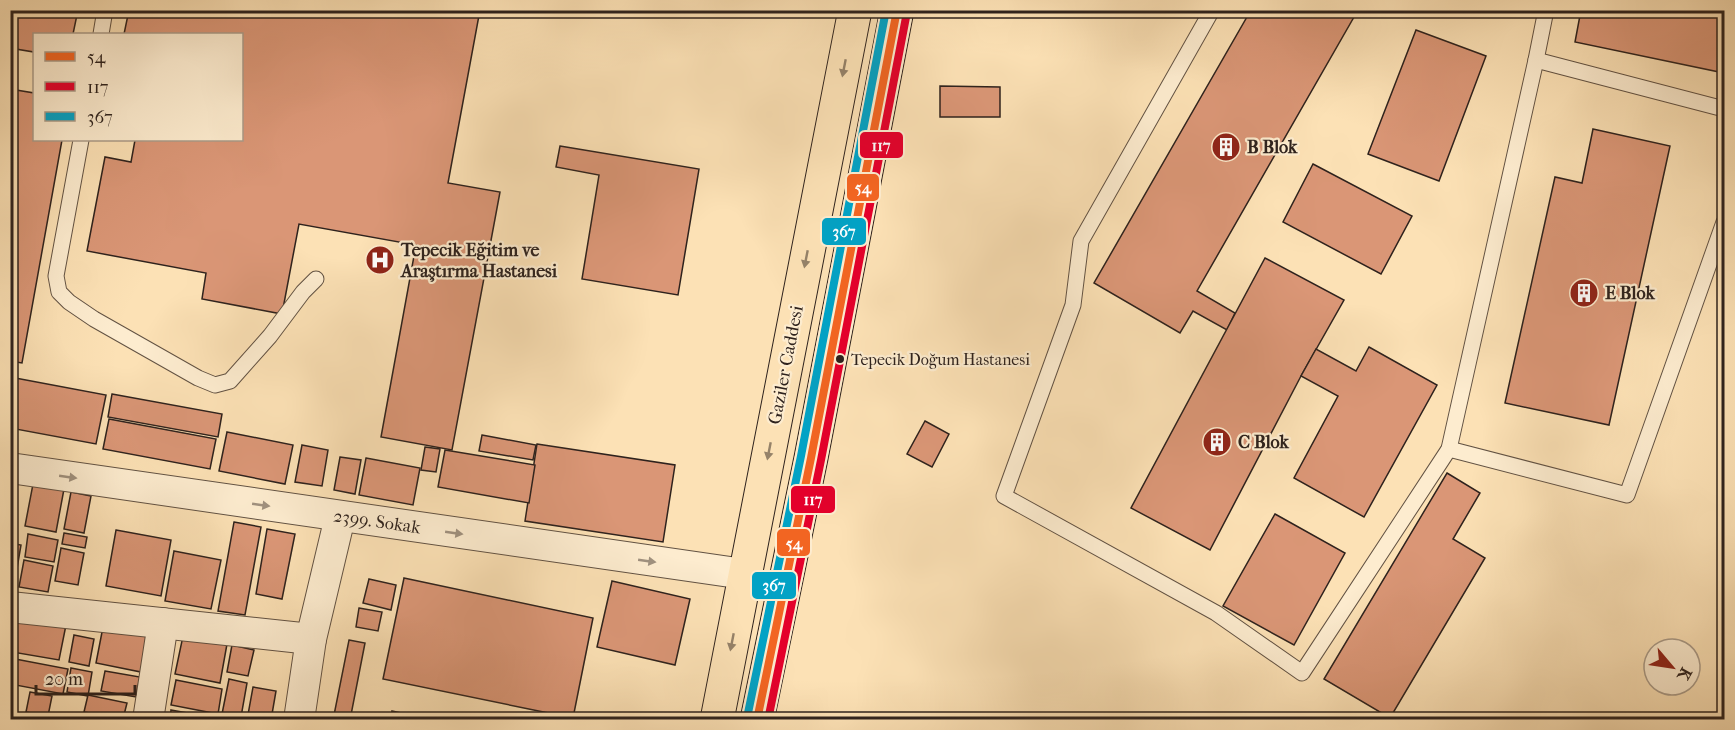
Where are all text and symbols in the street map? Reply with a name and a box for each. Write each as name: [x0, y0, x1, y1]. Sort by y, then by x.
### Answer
legend: [33, 33, 243, 141]
text: 54: [87, 47, 106, 68]
one-way arrow: [839, 59, 848, 78]
text: 117: [87, 77, 109, 98]
text: 367: [87, 107, 113, 128]
line badge: 117: [859, 131, 904, 159]
building icon: B Blok: [1210, 131, 1242, 163]
text: 117: [871, 136, 891, 155]
place label: B Blok: [1247, 137, 1298, 158]
line badge: 54: [846, 173, 880, 202]
text: 54: [855, 178, 873, 198]
line badge: 367: [821, 217, 867, 246]
text: 367: [833, 222, 856, 242]
place label: Tepecik Eğitim ve Araştırma Hastanesi: [400, 240, 558, 282]
hospital icon: Tepecik Eğitim ve Araştırma Hastanesi: [364, 244, 396, 276]
one-way arrow: [801, 250, 810, 269]
building icon: E Blok: [1568, 277, 1600, 309]
place label: E Blok: [1605, 283, 1655, 304]
street label: Gaziler Caddesi: [764, 303, 808, 426]
place label: Tepecik Doğum Hastanesi: [851, 350, 1030, 369]
marker: Tepecik Doğum Hastanesi: [834, 353, 846, 365]
building icon: C Blok: [1201, 426, 1233, 458]
place label: C Blok: [1238, 432, 1290, 453]
one-way arrow: [764, 441, 773, 460]
one-way arrow: [59, 472, 78, 481]
line badge: 117: [790, 485, 836, 514]
text: 117: [803, 490, 823, 509]
one-way arrow: [252, 501, 271, 510]
street label: 2399. Sokak: [332, 505, 423, 539]
one-way arrow: [445, 528, 464, 538]
line badge: 54: [776, 528, 811, 557]
text: 54: [786, 534, 804, 554]
one-way arrow: [638, 556, 657, 565]
line badge: 367: [751, 571, 797, 600]
text: 367: [763, 576, 786, 596]
one-way arrow: [727, 633, 736, 652]
north arrow: [1642, 637, 1702, 697]
scale bar: [36, 658, 135, 696]
text: K: [1673, 664, 1696, 685]
text: 20 m: [45, 669, 83, 690]

